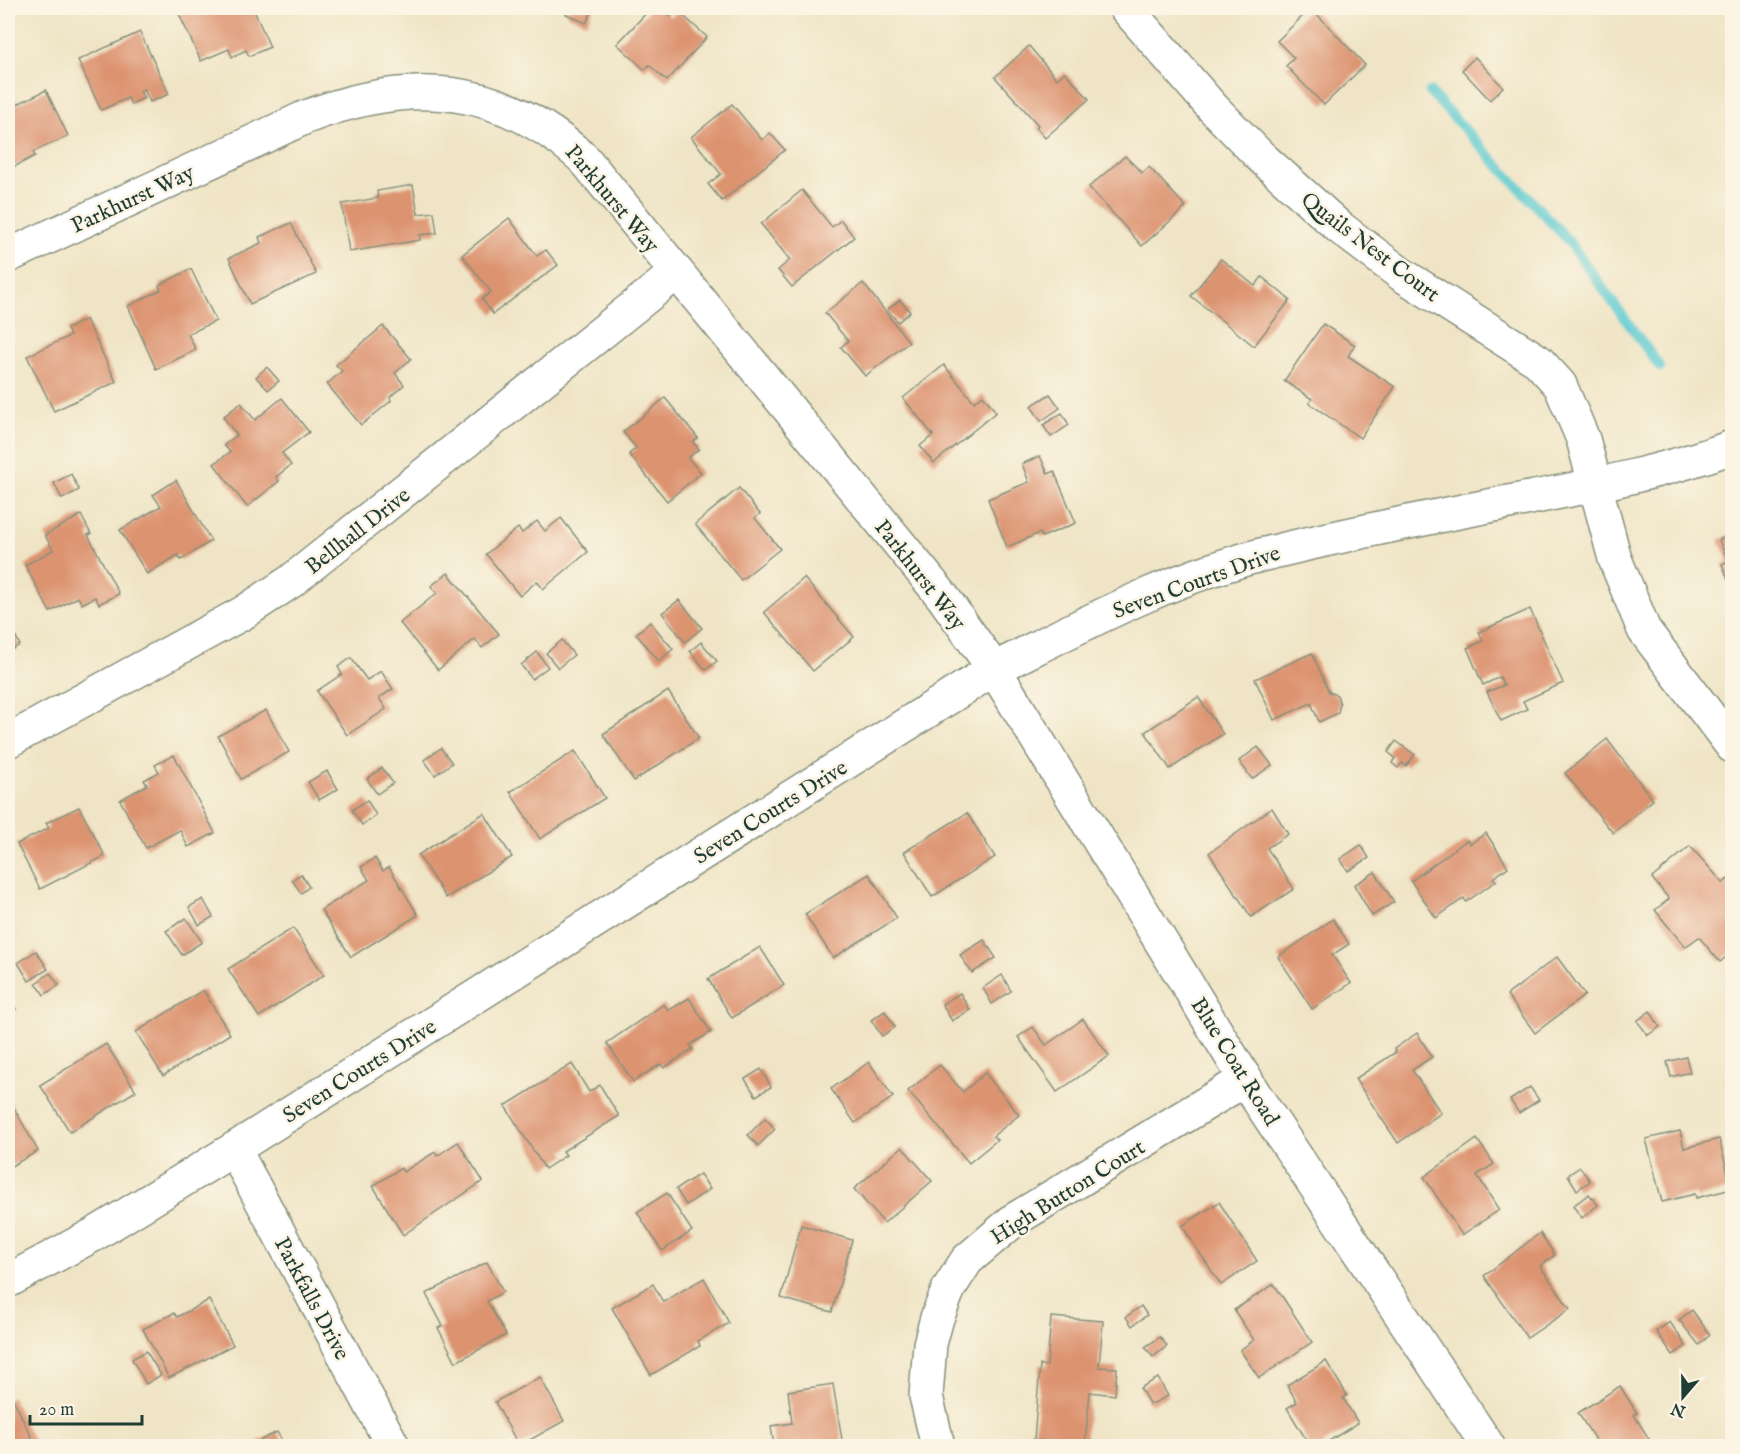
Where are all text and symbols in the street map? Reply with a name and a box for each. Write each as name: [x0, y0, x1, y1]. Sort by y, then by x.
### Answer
street label: Parkhurst Way: [558, 139, 665, 259]
street label: Parkhurst Way: [67, 159, 199, 241]
street label: Quails Nest Court: [1295, 186, 1445, 309]
street label: Bellhall Drive: [300, 482, 417, 581]
street label: Parkhurst Way: [868, 514, 971, 636]
street label: Seven Courts Drive: [1109, 540, 1284, 626]
street label: Seven Courts Drive: [689, 754, 853, 871]
street label: Blue Coat Road: [1184, 993, 1285, 1132]
street label: Seven Courts Drive: [278, 1013, 442, 1130]
street label: High Button Court: [986, 1134, 1151, 1251]
street label: Parkfalls Drive: [267, 1233, 355, 1365]
north arrow: [1653, 1367, 1713, 1427]
scale bar: [30, 1388, 142, 1426]
text: N: [1668, 1397, 1689, 1421]
text: 20 m: [39, 1399, 74, 1422]

